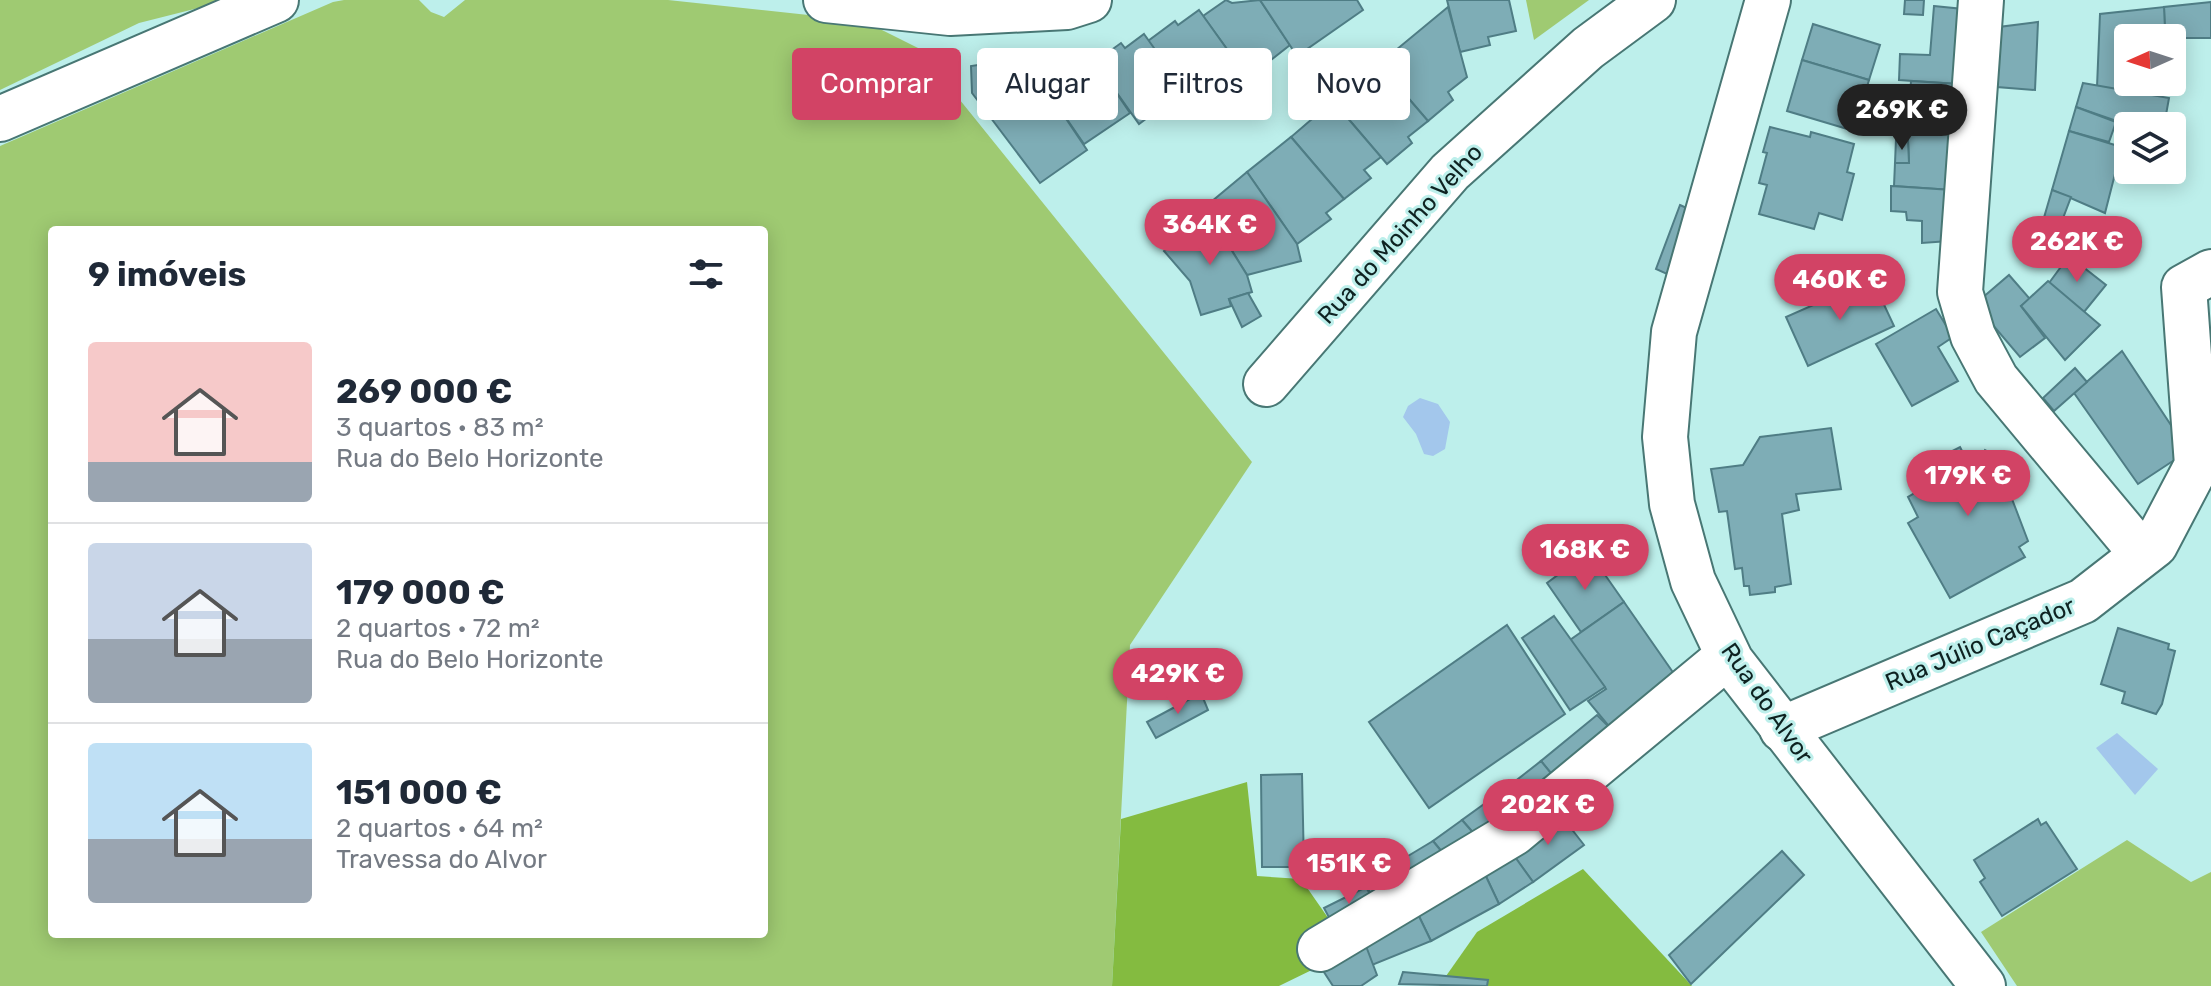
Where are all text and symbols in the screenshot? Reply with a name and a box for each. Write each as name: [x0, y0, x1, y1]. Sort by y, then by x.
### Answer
north arrow: [2114, 24, 2186, 96]
map controls: [2114, 24, 2186, 184]
chip: Comprar: [792, 48, 961, 120]
chip: Alugar: [977, 48, 1118, 120]
chip: Filtros: [1134, 48, 1272, 120]
chip: Novo: [1288, 48, 1410, 120]
pin: 269K €: [1837, 84, 1967, 152]
text: 269K €: [1855, 94, 1949, 125]
button: layers: [2114, 112, 2186, 184]
street label: Rua do Moinho Velho: [1312, 138, 1488, 330]
pin: 364K €: [1145, 199, 1275, 267]
text: 364K €: [1163, 209, 1257, 240]
pin: 262K €: [2012, 216, 2142, 284]
text: 262K €: [2030, 226, 2124, 257]
icon: filters: [684, 252, 728, 296]
text: 9 imóveis: [88, 254, 246, 295]
pin: 460K €: [1775, 254, 1905, 322]
text: 460K €: [1792, 264, 1888, 295]
text: 269 000 €: [336, 371, 513, 412]
icon: home: [152, 374, 248, 470]
text: 3 quartos · 83 m²: [336, 412, 544, 443]
text: Rua do Belo Horizonte: [336, 443, 604, 474]
pin: 179K €: [1903, 450, 2033, 518]
text: 179K €: [1924, 460, 2012, 491]
pin: 168K €: [1520, 524, 1650, 592]
text: 168K €: [1540, 534, 1630, 565]
text: 179 000 €: [336, 572, 505, 613]
icon: home: [152, 575, 248, 671]
street label: Rua Júlio Caçador: [1881, 591, 2079, 697]
text: 2 quartos · 72 m²: [336, 613, 540, 644]
street label: Rua do Alvor: [1715, 638, 1819, 768]
text: Rua do Belo Horizonte: [336, 644, 604, 675]
pin: 429K €: [1113, 648, 1243, 716]
text: 429K €: [1131, 658, 1225, 689]
text: 151 000 €: [336, 772, 502, 813]
icon: home: [152, 775, 248, 871]
pin: 202K €: [1483, 779, 1613, 847]
text: 202K €: [1501, 789, 1595, 820]
text: 2 quartos · 64 m²: [336, 813, 543, 844]
pin: 151K €: [1284, 838, 1414, 906]
text: Travessa do Alvor: [336, 844, 547, 875]
text: 151K €: [1306, 848, 1392, 879]

